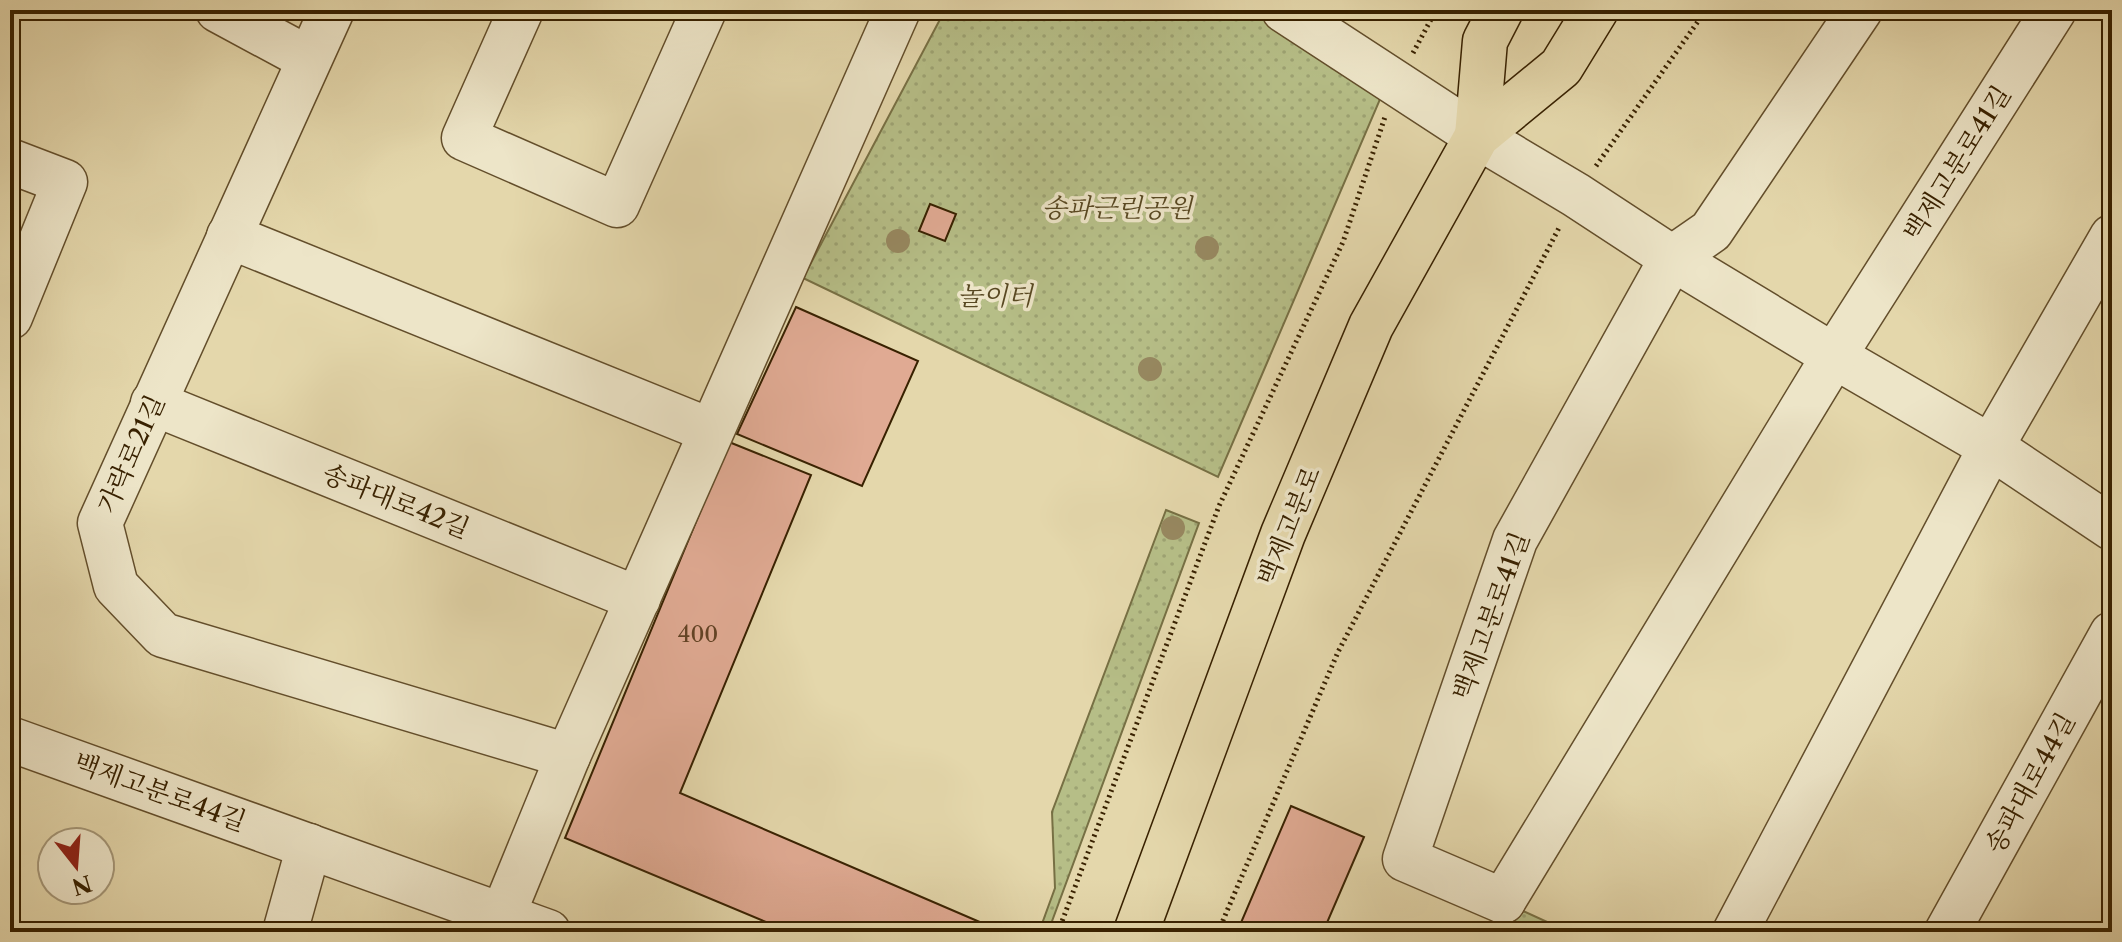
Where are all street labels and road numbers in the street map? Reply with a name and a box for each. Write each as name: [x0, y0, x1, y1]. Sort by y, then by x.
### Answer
street label: 백제고분로41길: [1897, 80, 2017, 246]
street label: 가락로21길: [91, 390, 171, 518]
street label: 송파대로42길: [318, 457, 474, 545]
street label: 백제고분로: [1251, 462, 1327, 590]
street label: 백제고분로41길: [1446, 528, 1536, 704]
street label: 송파대로44길: [1978, 707, 2082, 859]
street label: 백제고분로44길: [70, 746, 250, 838]

